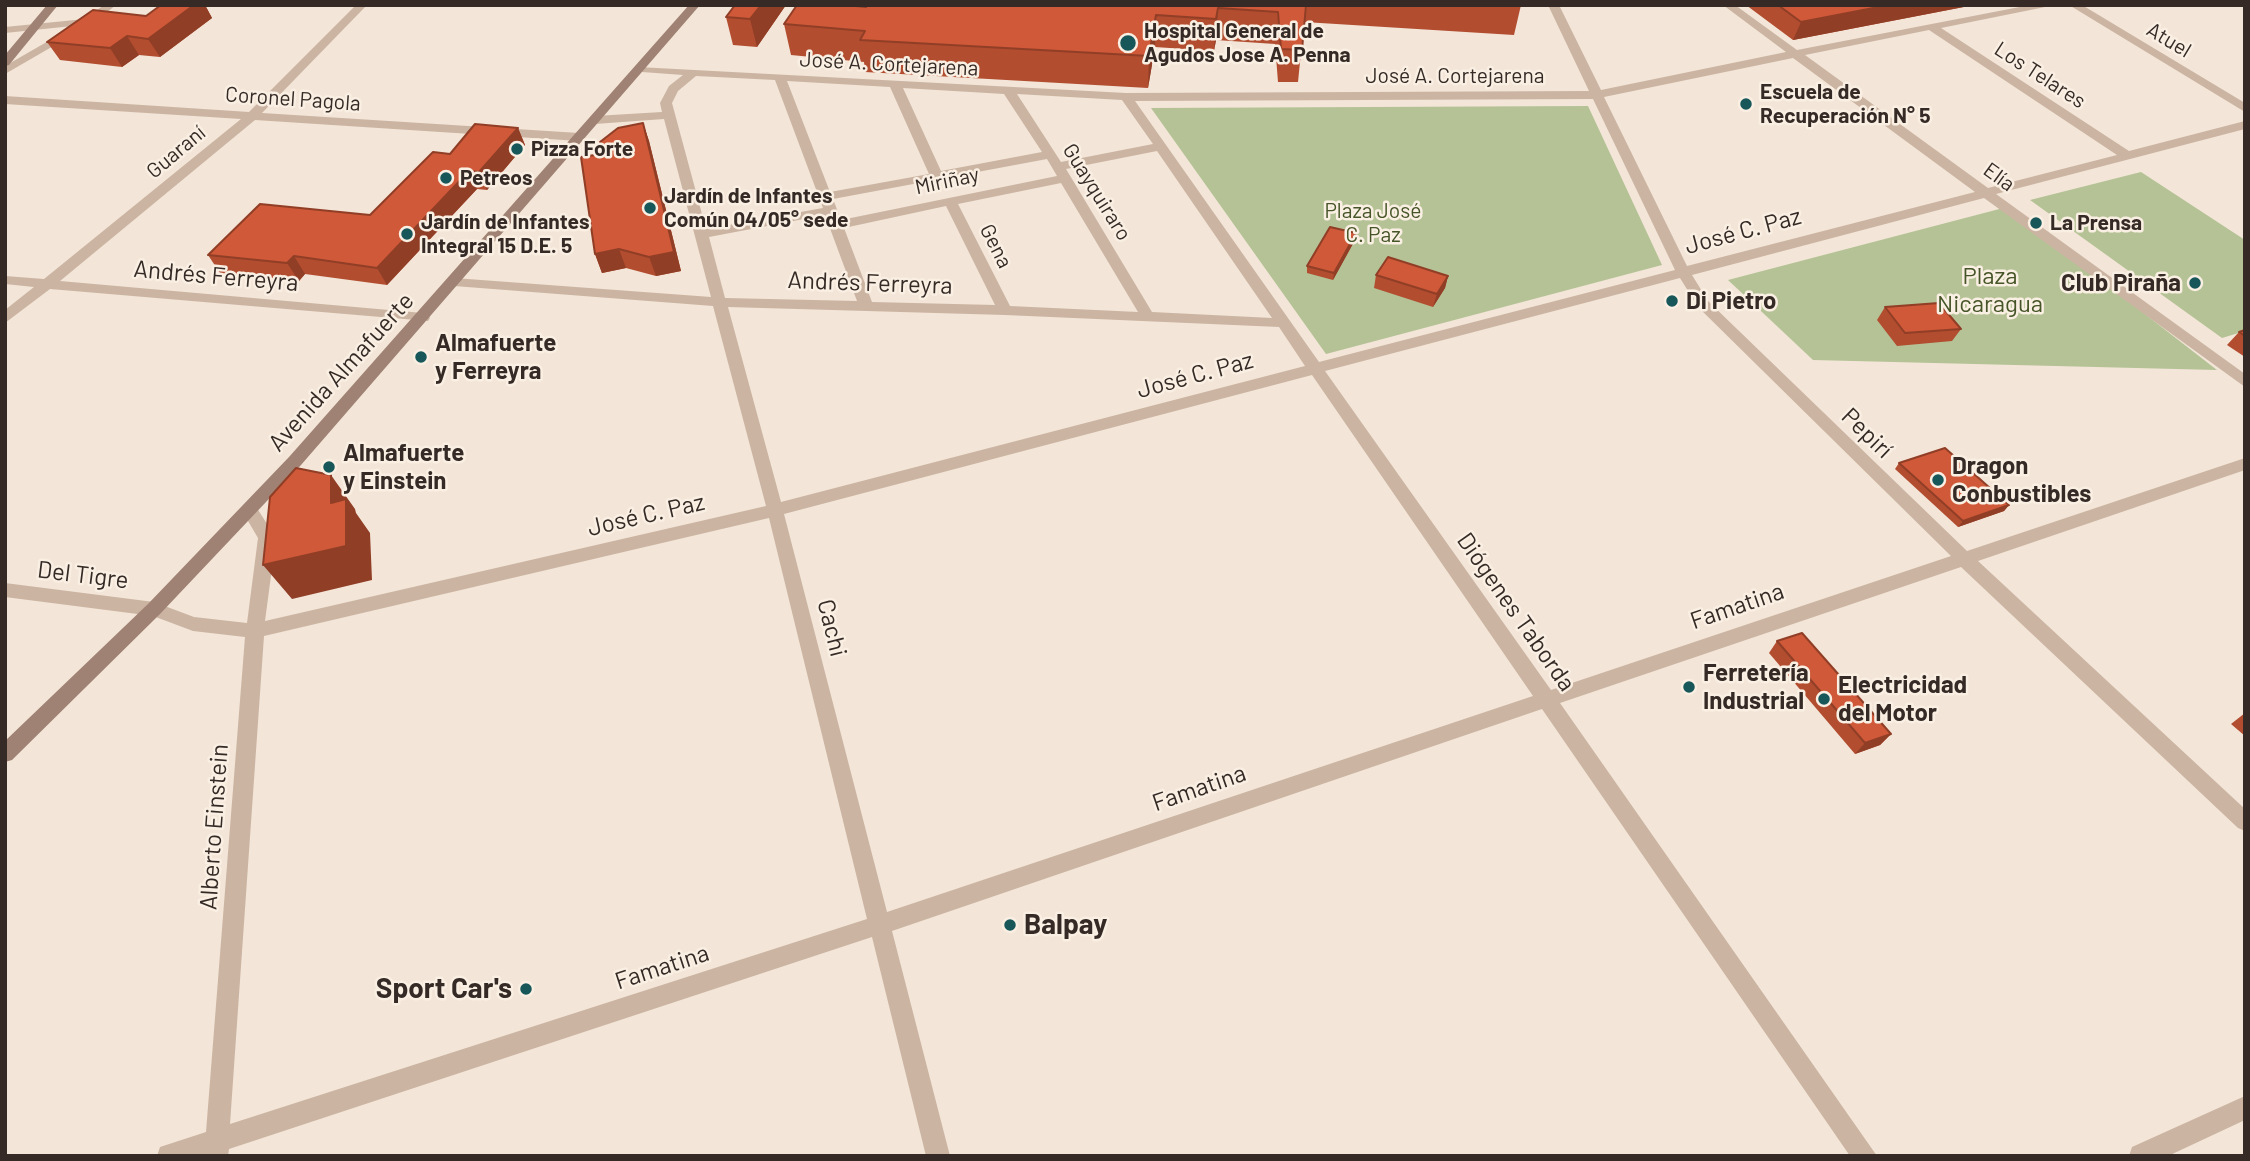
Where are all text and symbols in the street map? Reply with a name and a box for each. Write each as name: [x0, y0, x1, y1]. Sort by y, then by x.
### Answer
street label: Atuel: [2142, 17, 2196, 63]
place label: Hospital General de Agudos Jose A. Penna: [1144, 18, 1351, 68]
marker: Hospital General de Agudos Jose A. Penna: [1118, 33, 1138, 53]
street label: Los Telares: [1990, 36, 2090, 114]
street label: José A. Cortejarena: [799, 47, 979, 81]
street label: José A. Cortejarena: [1365, 63, 1545, 89]
place label: Escuela de Recuperación N° 5: [1760, 79, 1930, 129]
street label: Coronel Pagola: [224, 82, 362, 116]
marker: Escuela de Recuperación N° 5: [1738, 96, 1754, 112]
street label: Guaraní: [141, 120, 211, 184]
place label: Pizza Forte: [531, 136, 633, 162]
street label: Guayquiraro: [1057, 139, 1137, 245]
marker: Pizza Forte: [509, 141, 525, 157]
street label: Elía: [1978, 157, 2020, 197]
street label: Miriñay: [913, 162, 981, 200]
place label: Petreos: [460, 165, 533, 191]
marker: Petreos: [438, 170, 454, 186]
place label: Jardín de Infantes Común 04/05° sede: [664, 183, 849, 233]
park label: Plaza José C. Paz: [1324, 198, 1422, 248]
marker: Jardín de Infantes Común 04/05° sede: [642, 200, 658, 216]
street label: José C. Paz: [1682, 202, 1804, 260]
place label: Jardín de Infantes Integral 15 D.E. 5: [421, 209, 589, 259]
place label: La Prensa: [2050, 210, 2142, 236]
marker: La Prensa: [2028, 215, 2044, 231]
street label: Gena: [974, 220, 1018, 272]
marker: Jardín de Infantes Integral 15 D.E. 5: [399, 226, 415, 242]
street label: Andrés Ferreyra: [132, 254, 300, 298]
park label: Plaza Nicaragua: [1937, 262, 2043, 318]
street label: Andrés Ferreyra: [787, 266, 953, 300]
place label: Club Piraña: [2061, 269, 2181, 297]
marker: Club Piraña: [2187, 275, 2203, 291]
street label: Avenida Almafuerte: [262, 287, 420, 457]
place label: Di Pietro: [1686, 287, 1776, 315]
marker: Di Pietro: [1664, 293, 1680, 309]
place label: Almafuerte y Ferreyra: [435, 329, 556, 385]
street label: José C. Paz: [1134, 346, 1256, 404]
marker: Almafuerte y Ferreyra: [413, 349, 429, 365]
street label: Pepirí: [1836, 402, 1898, 464]
place label: Almafuerte y Einstein: [343, 439, 464, 495]
place label: Dragon Conbustibles: [1952, 452, 2091, 508]
marker: Almafuerte y Einstein: [321, 459, 337, 475]
marker: Dragon Conbustibles: [1930, 472, 1946, 488]
street label: José C. Paz: [585, 488, 707, 542]
street label: Diógenes Taborda: [1451, 527, 1581, 697]
street label: Del Tigre: [36, 555, 130, 595]
street label: Famatina: [1686, 577, 1788, 635]
street label: Cachi: [811, 596, 853, 660]
place label: Ferretería Industrial: [1703, 659, 1809, 715]
place label: Electricidad del Motor: [1838, 671, 1967, 727]
marker: Ferretería Industrial: [1681, 679, 1697, 695]
marker: Electricidad del Motor: [1816, 691, 1832, 707]
street label: Alberto Einstein: [194, 743, 234, 911]
street label: Famatina: [1148, 759, 1250, 817]
place label: Balpay: [1024, 908, 1107, 942]
marker: Balpay: [1002, 917, 1018, 933]
street label: Famatina: [611, 938, 713, 996]
place label: Sport Car's: [376, 972, 512, 1006]
marker: Sport Car's: [518, 981, 534, 997]

